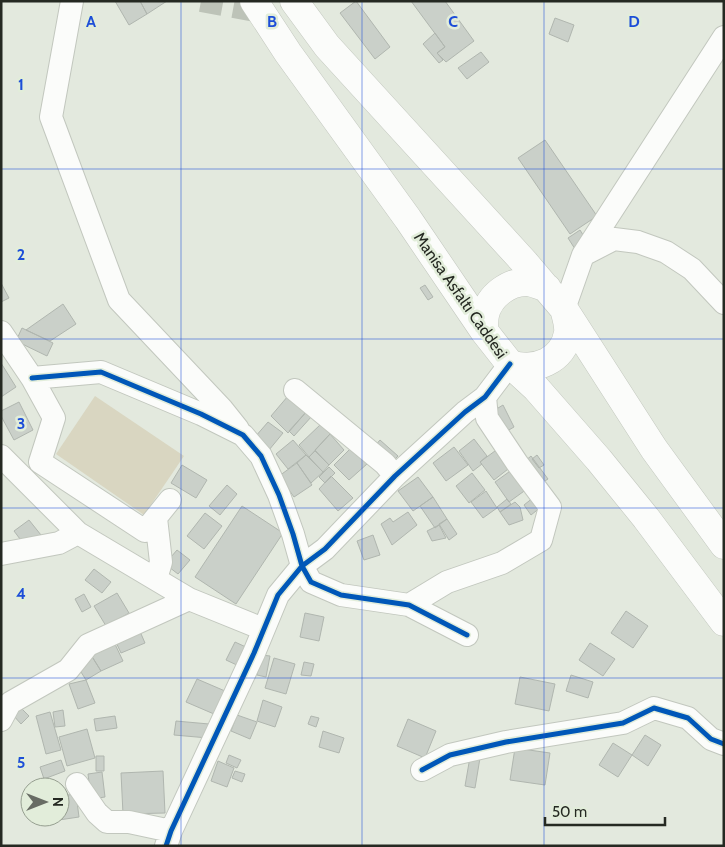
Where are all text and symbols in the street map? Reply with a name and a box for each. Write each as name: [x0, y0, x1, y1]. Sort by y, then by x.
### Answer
text: A: [86, 12, 96, 31]
text: B: [267, 12, 277, 31]
text: C: [448, 12, 458, 31]
text: D: [628, 12, 640, 31]
text: 1: [18, 75, 24, 94]
street label: Manisa Asfaltı Caddesi: [410, 228, 511, 362]
text: 2: [17, 245, 25, 264]
text: 3: [17, 414, 25, 433]
text: 4: [16, 584, 26, 603]
text: 5: [17, 753, 25, 772]
north arrow: [20, 777, 70, 827]
scale bar: [545, 794, 665, 826]
text: N: [49, 797, 67, 807]
text: 50 m: [552, 803, 587, 821]

